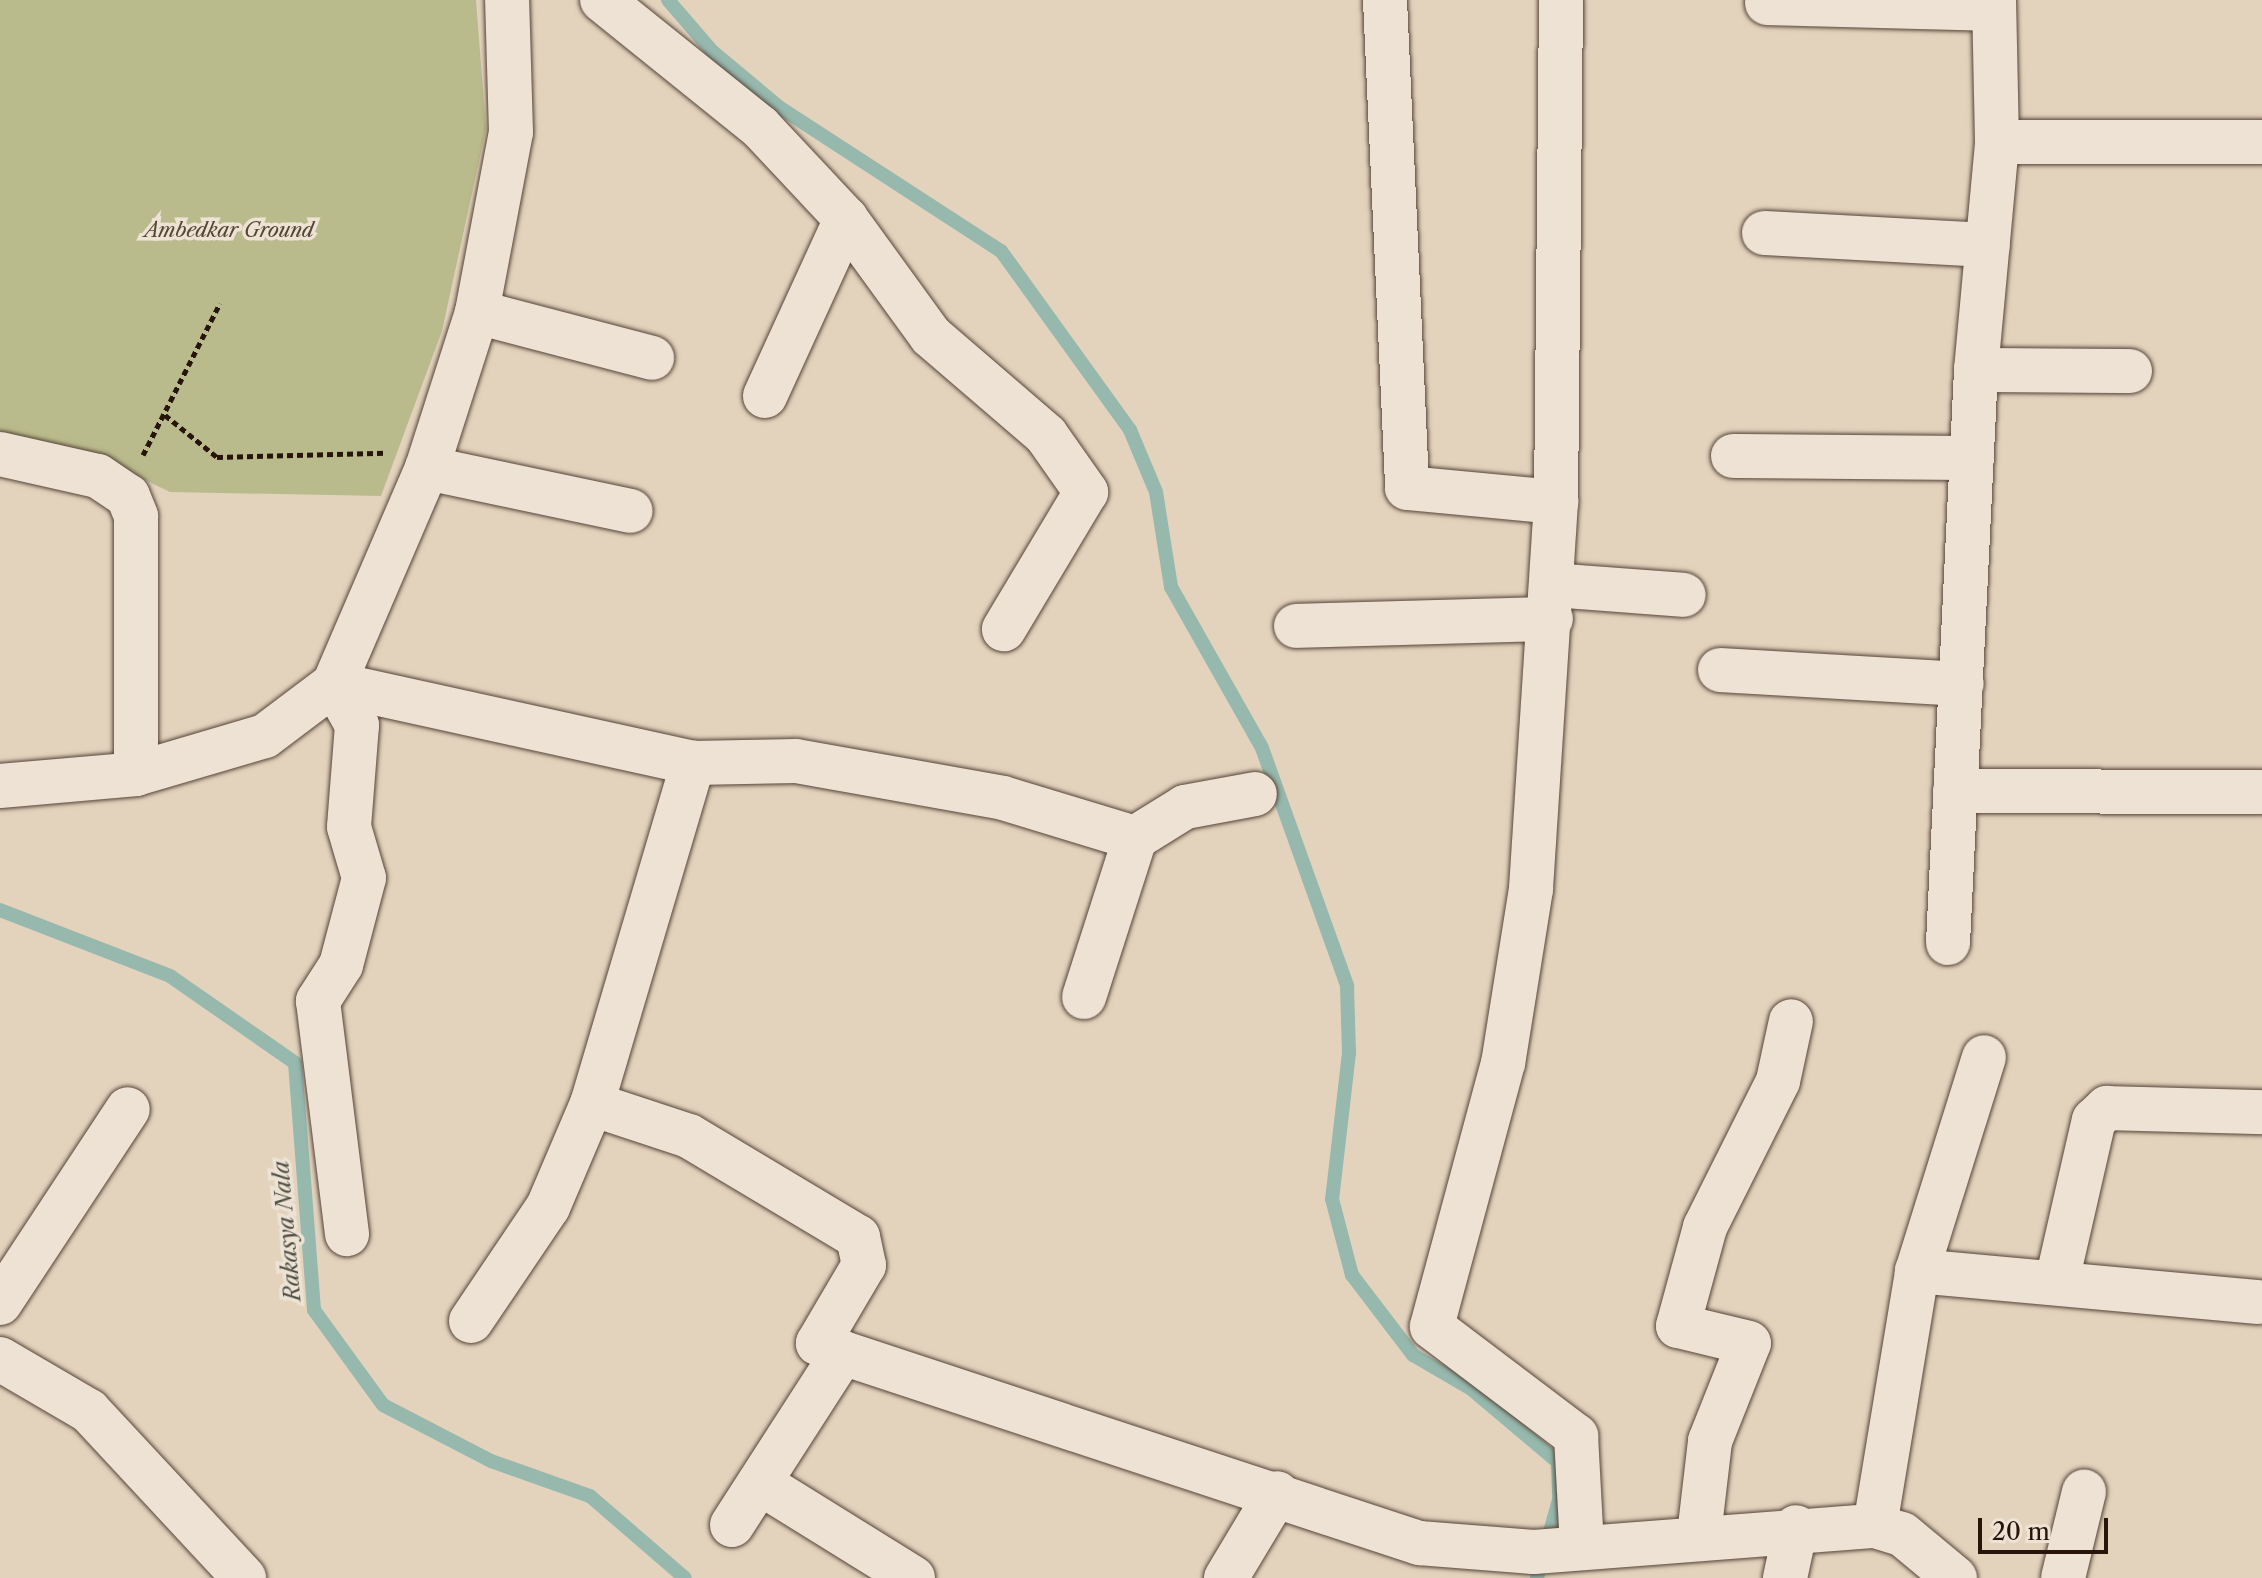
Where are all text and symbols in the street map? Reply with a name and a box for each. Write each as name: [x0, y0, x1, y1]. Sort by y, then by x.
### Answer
park label: Ambedkar Ground: [144, 218, 314, 242]
water label: Rakasya Nala: [268, 1160, 306, 1302]
scale bar: [1982, 1502, 2112, 1552]
text: 20 m: [1992, 1517, 2050, 1546]

